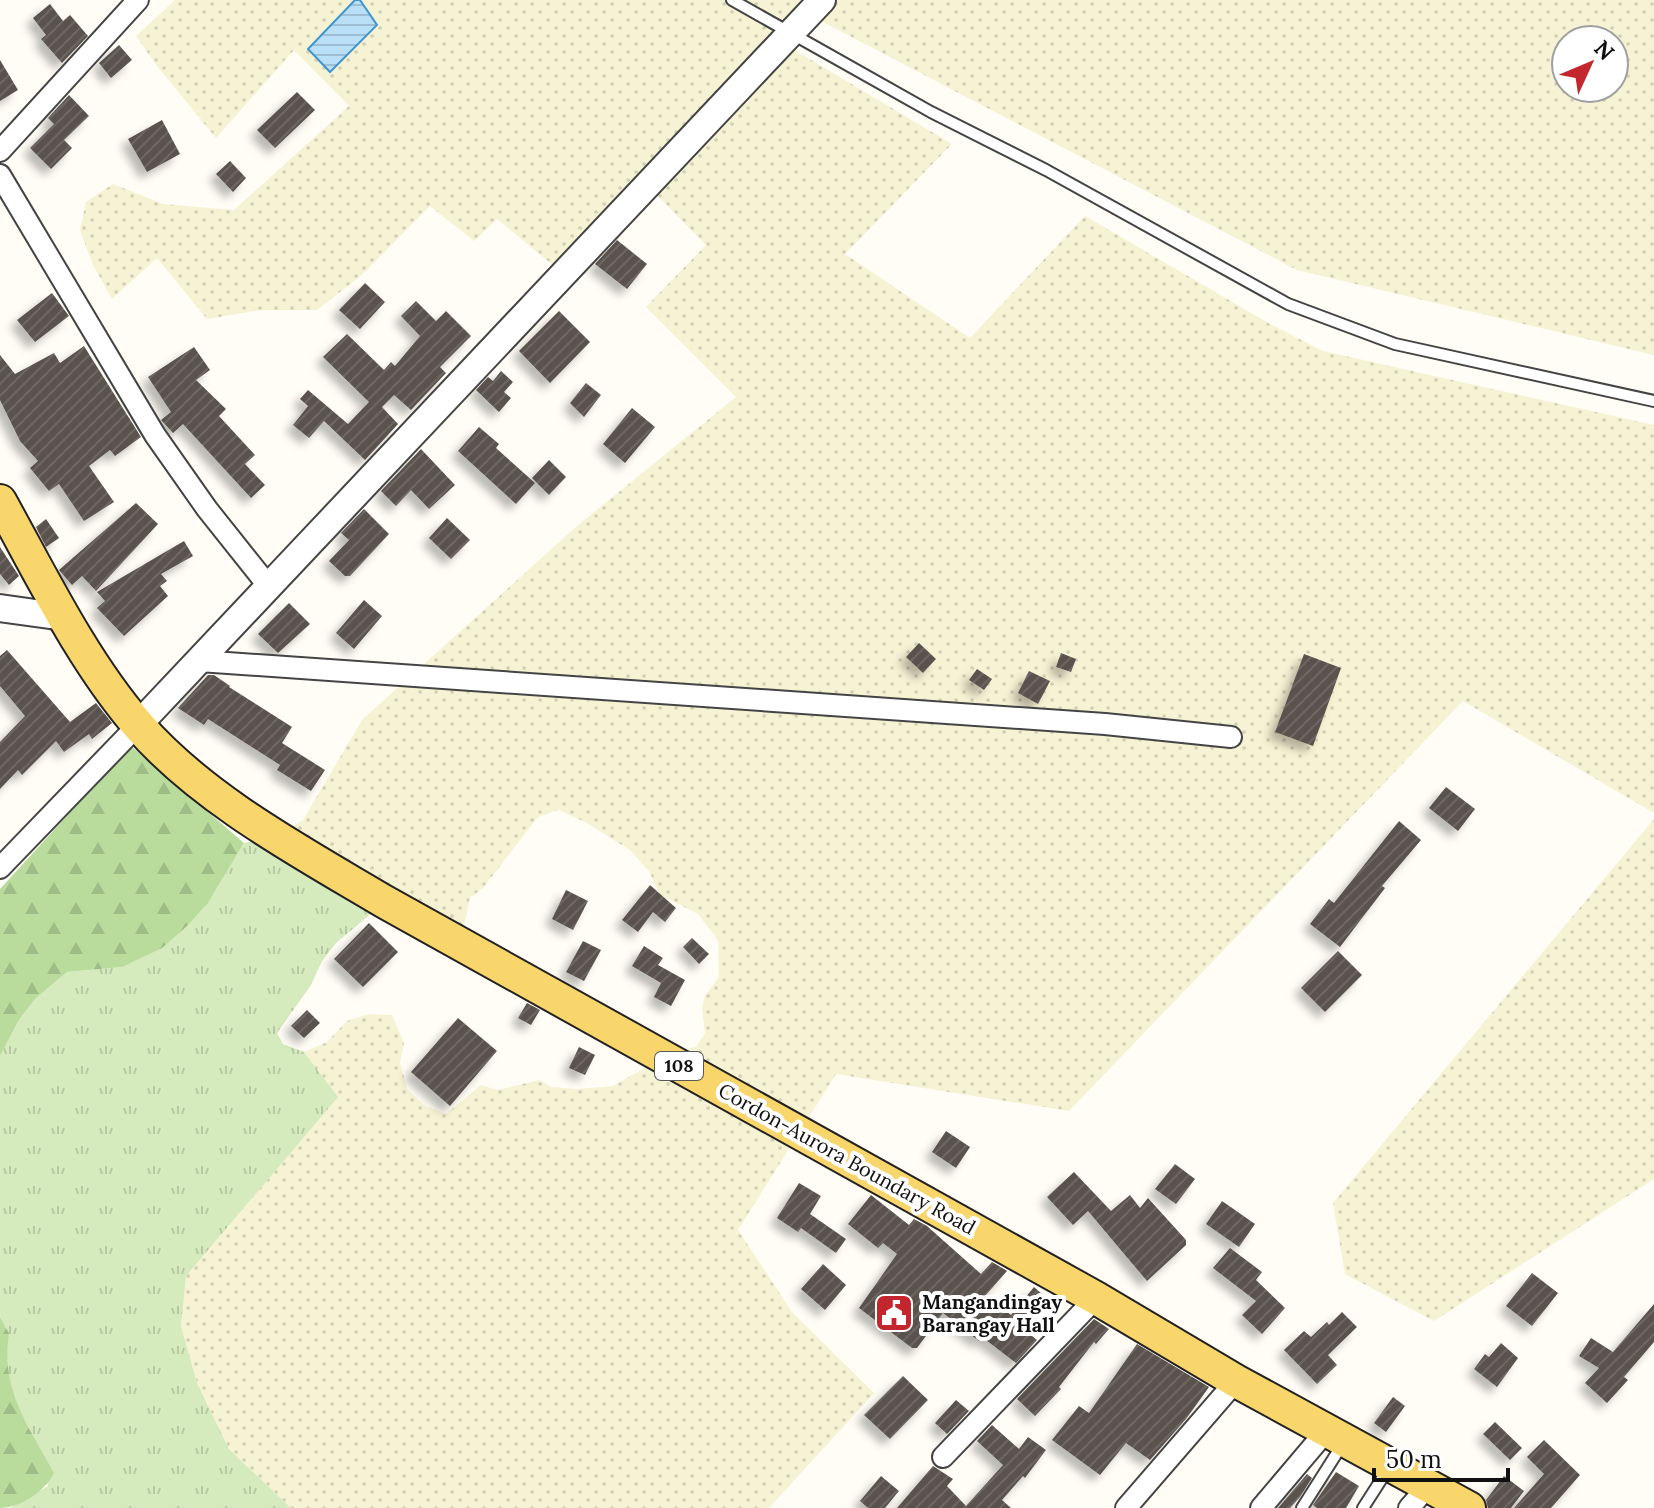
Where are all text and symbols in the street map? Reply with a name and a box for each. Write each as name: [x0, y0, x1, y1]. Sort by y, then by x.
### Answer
north arrow: [1550, 24, 1630, 104]
text: N: [1588, 34, 1620, 66]
road number: 108: [655, 1052, 703, 1080]
street label: Cordon-Aurora Boundary Road: [714, 1077, 980, 1240]
place label: Mangandingay Barangay Hall: [922, 1289, 1062, 1337]
public building icon: Mangandingay Barangay Hall: [873, 1292, 915, 1334]
scale bar: [1374, 1432, 1508, 1482]
text: 50 m: [1386, 1444, 1442, 1475]

